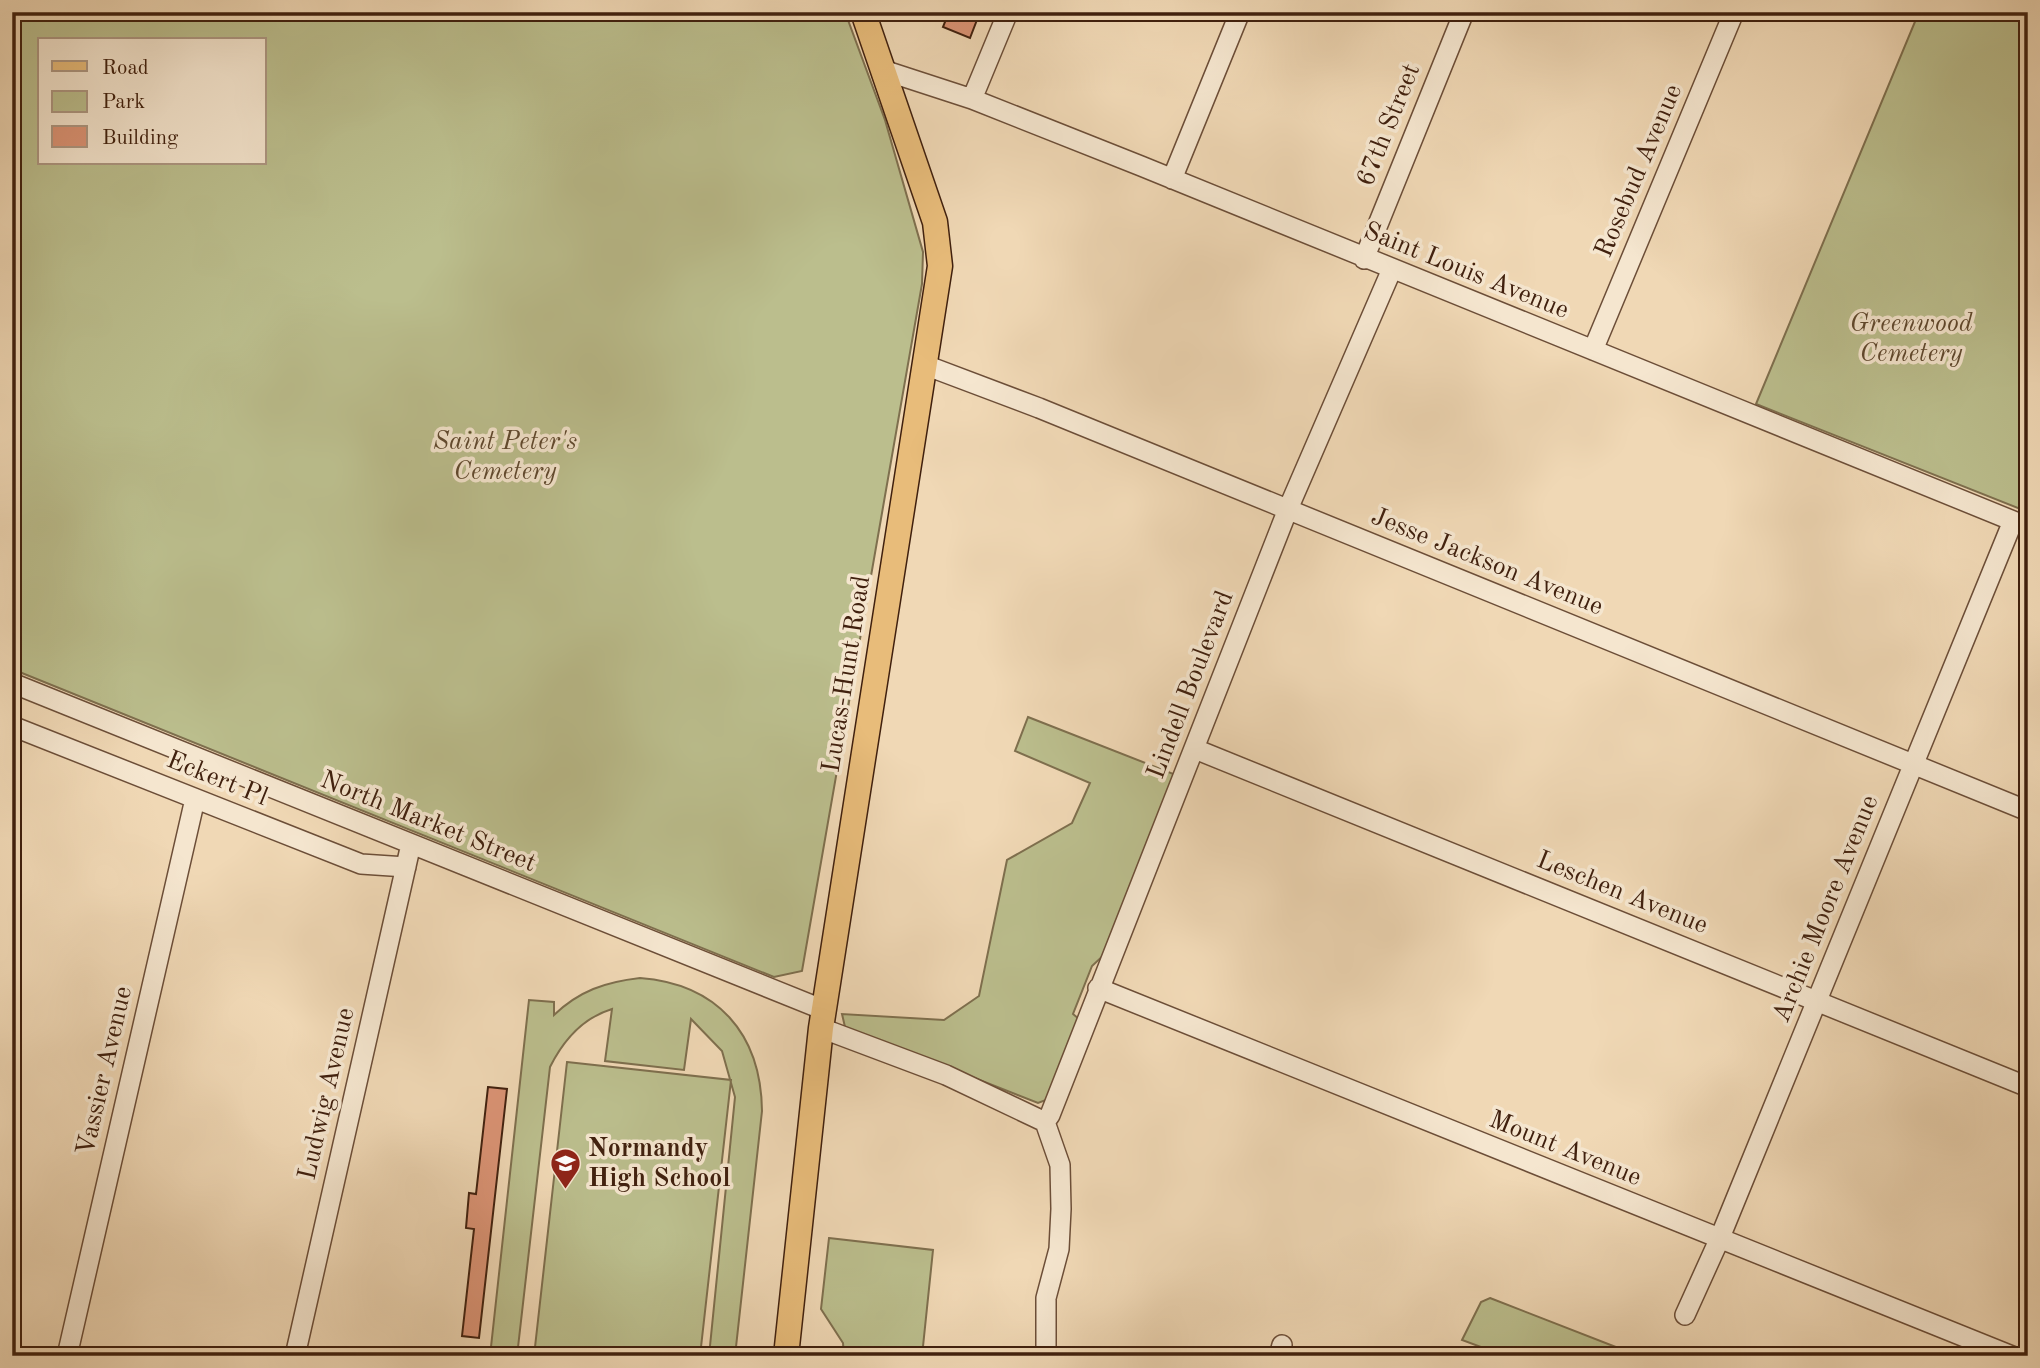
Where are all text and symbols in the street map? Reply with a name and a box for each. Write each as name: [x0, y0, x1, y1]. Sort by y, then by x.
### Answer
legend: [38, 38, 266, 164]
text: Road: [102, 58, 149, 79]
street label: 67th Street: [1353, 60, 1425, 190]
street label: Rosebud Avenue: [1591, 81, 1687, 261]
text: Park: [102, 92, 145, 113]
text: Building: [102, 128, 179, 149]
street label: Saint Louis Avenue: [1360, 218, 1572, 324]
park label: Greenwood Cemetery: [1849, 311, 1973, 367]
park label: Saint Peter's Cemetery: [433, 429, 577, 485]
street label: Jesse Jackson Avenue: [1367, 504, 1607, 620]
street label: Lucas-Hunt Road: [819, 574, 875, 774]
street label: Lindell Boulevard: [1143, 587, 1239, 783]
street label: Eckert Pl: [163, 747, 271, 811]
street label: North Market Street: [316, 767, 540, 877]
street label: Archie Moore Avenue: [1769, 792, 1883, 1026]
street label: Leschen Avenue: [1533, 847, 1711, 939]
street label: Vassier Avenue: [73, 984, 137, 1158]
street label: Ludwig Avenue: [295, 1005, 359, 1183]
street label: Mount Avenue: [1485, 1107, 1645, 1191]
place label: Normandy High School: [588, 1136, 730, 1192]
school or university icon: Normandy High School: [548, 1147, 582, 1191]

